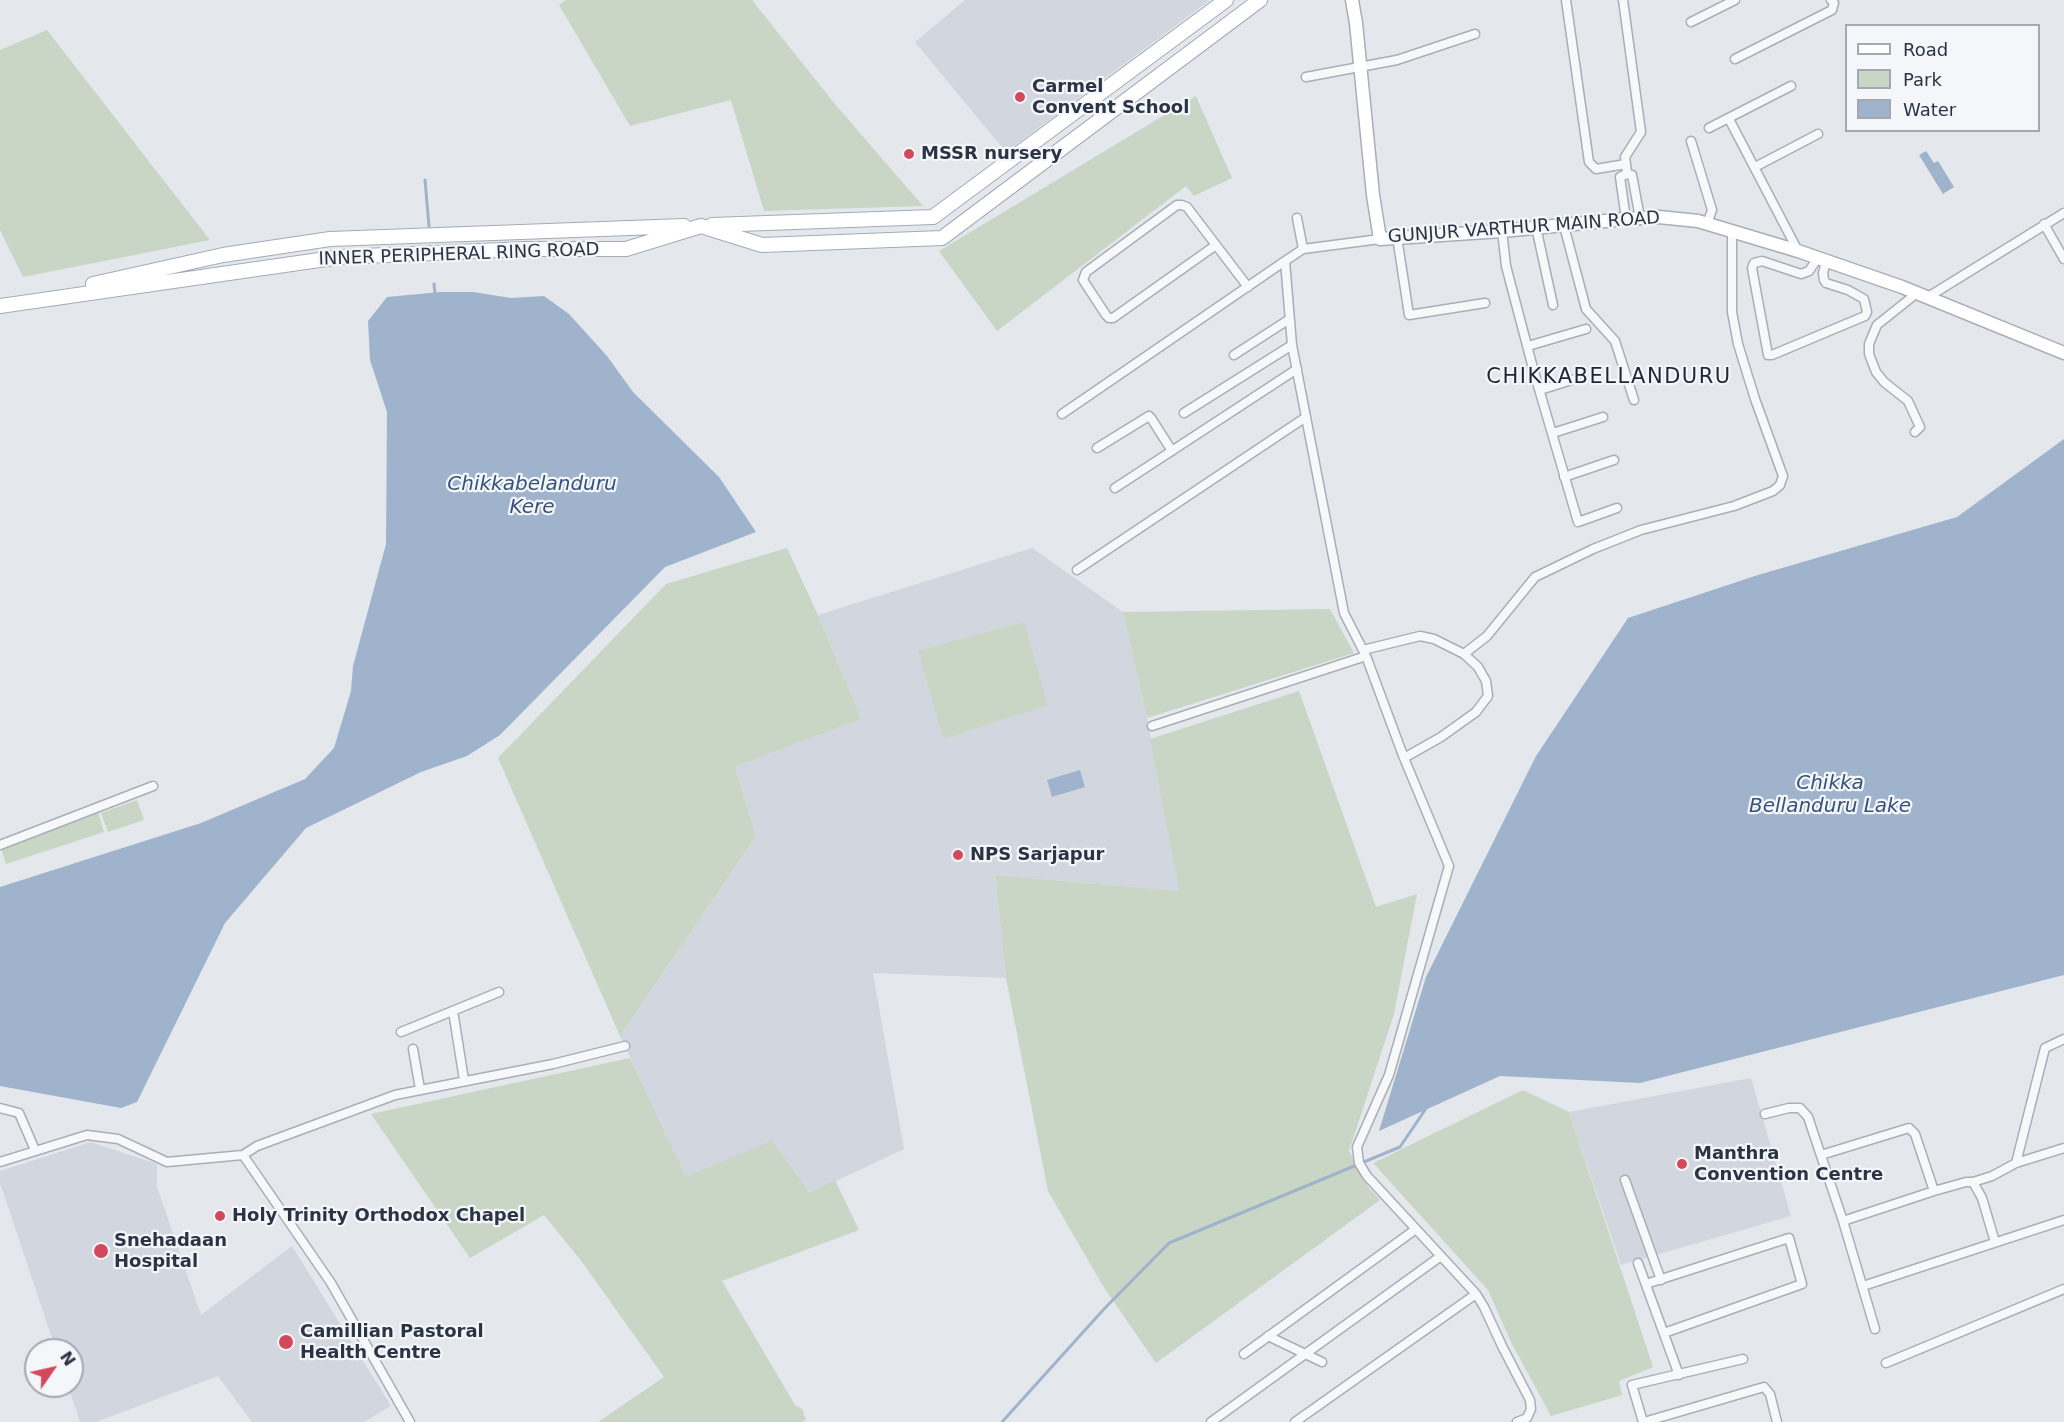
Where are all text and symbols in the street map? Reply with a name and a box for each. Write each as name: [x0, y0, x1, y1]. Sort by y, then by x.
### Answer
legend: [1845, 24, 2040, 132]
text: Road: [1903, 39, 1948, 60]
text: Park: [1903, 69, 1942, 90]
place label: Carmel Convent School: [1032, 76, 1189, 118]
marker: Carmel Convent School: [1013, 90, 1027, 104]
text: Water: [1903, 99, 1956, 120]
place label: MSSR nursery: [921, 143, 1062, 165]
marker: MSSR nursery: [902, 147, 916, 161]
street label: GUNJUR VARTHUR MAIN ROAD: [1387, 208, 1661, 248]
street label: INNER PERIPHERAL RING ROAD: [318, 239, 600, 271]
district label: CHIKKABELLANDURU: [1486, 365, 1732, 391]
water label: Chikkabelanduru Kere: [447, 473, 617, 520]
water label: Chikka Bellanduru Lake: [1749, 772, 1911, 819]
place label: NPS Sarjapur: [970, 844, 1104, 866]
marker: NPS Sarjapur: [951, 848, 965, 862]
place label: Manthra Convention Centre: [1694, 1143, 1883, 1186]
marker: Manthra Convention Centre: [1675, 1157, 1689, 1171]
place label: Holy Trinity Orthodox Chapel: [232, 1205, 525, 1227]
marker: Holy Trinity Orthodox Chapel: [213, 1209, 227, 1223]
place label: Snehadaan Hospital: [114, 1230, 227, 1272]
marker: Snehadaan Hospital: [92, 1242, 110, 1260]
place label: Camillian Pastoral Health Centre: [300, 1321, 484, 1364]
marker: Camillian Pastoral Health Centre: [277, 1333, 295, 1351]
north arrow: [24, 1338, 84, 1398]
text: N: [56, 1348, 79, 1370]

